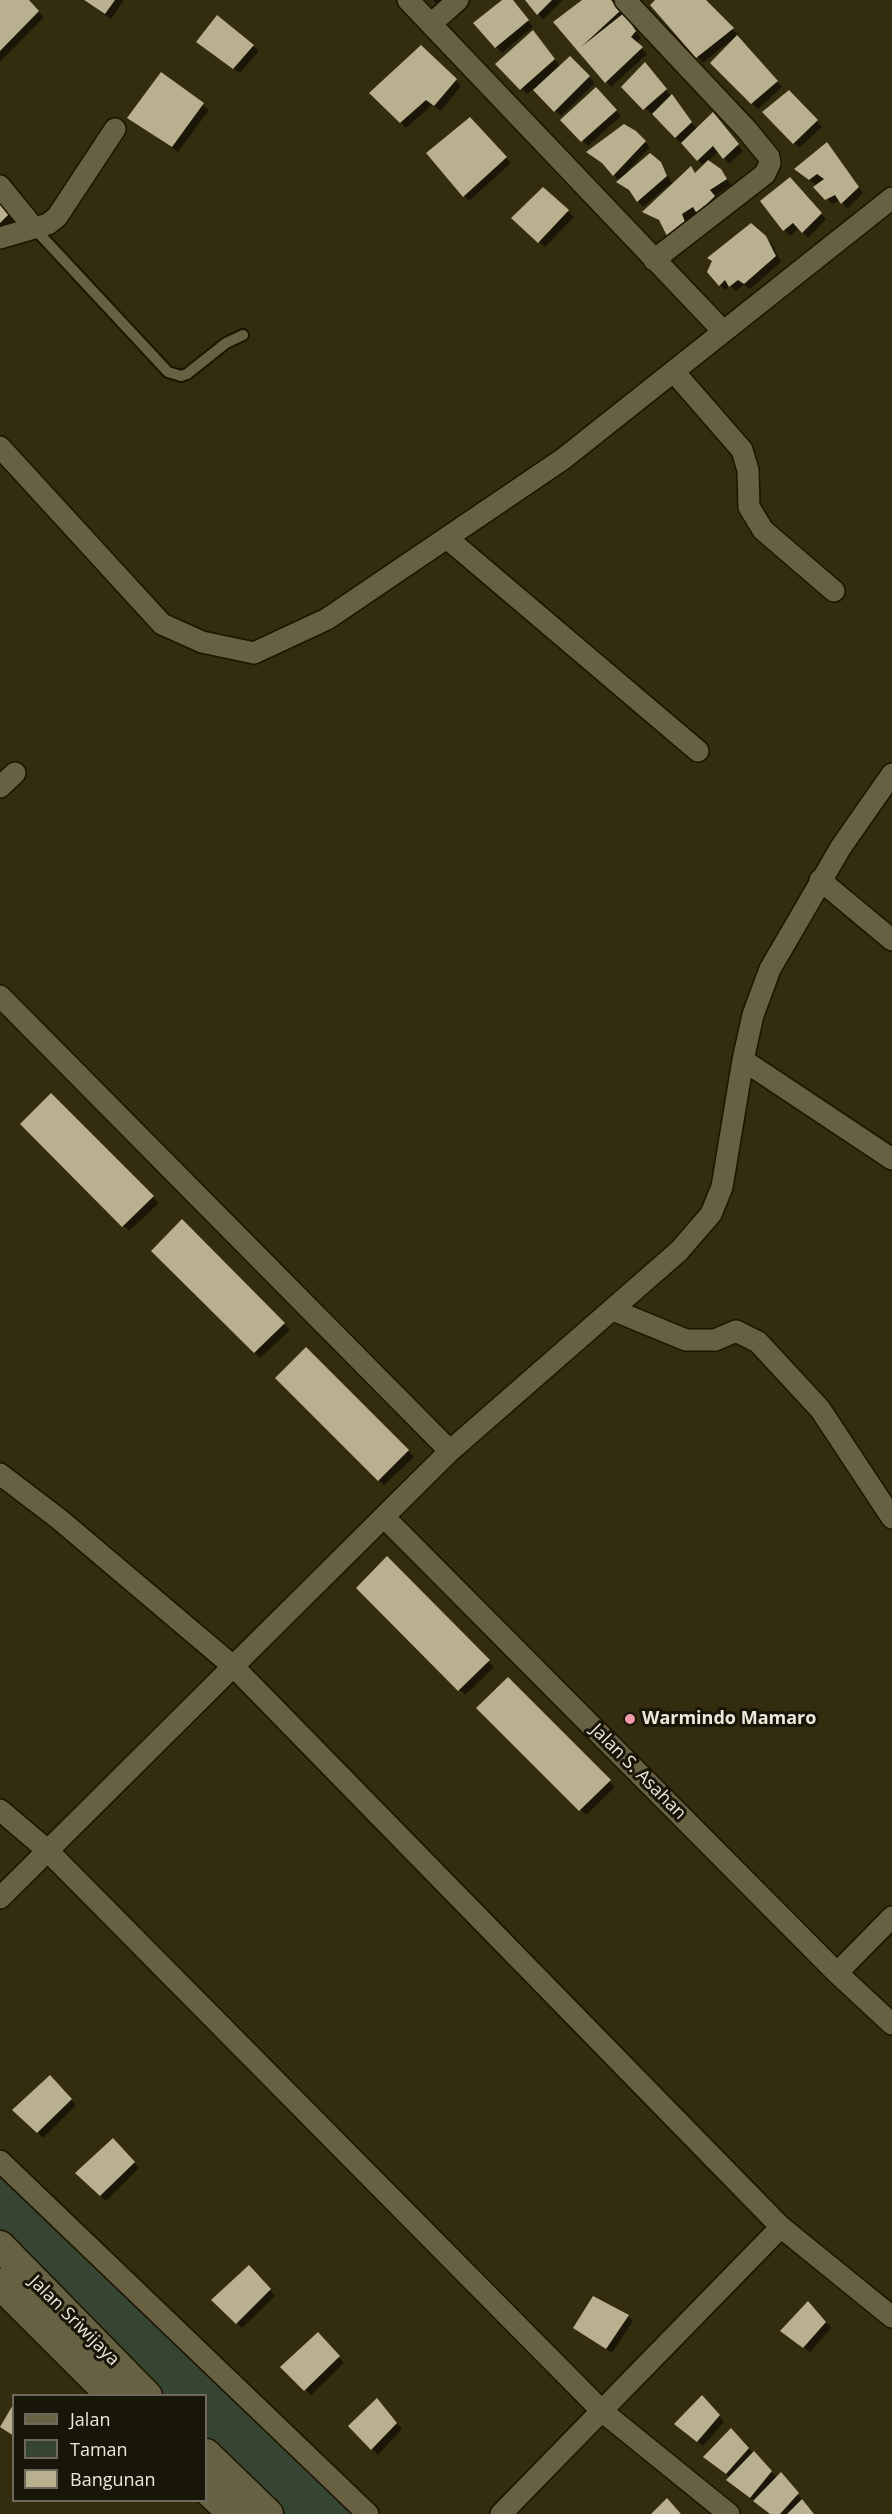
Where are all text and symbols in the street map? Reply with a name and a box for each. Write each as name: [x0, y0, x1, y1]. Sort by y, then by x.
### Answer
place label: Warmindo Mamaro: [642, 1708, 816, 1730]
marker: Warmindo Mamaro: [623, 1712, 637, 1726]
street label: Jalan S. Asahan: [586, 1720, 690, 1824]
street label: Jalan Sriwijaya: [24, 2271, 124, 2371]
legend: [12, 2394, 207, 2502]
text: Jalan: [70, 2407, 110, 2431]
text: Taman: [70, 2437, 128, 2461]
text: Bangunan: [70, 2467, 156, 2491]

